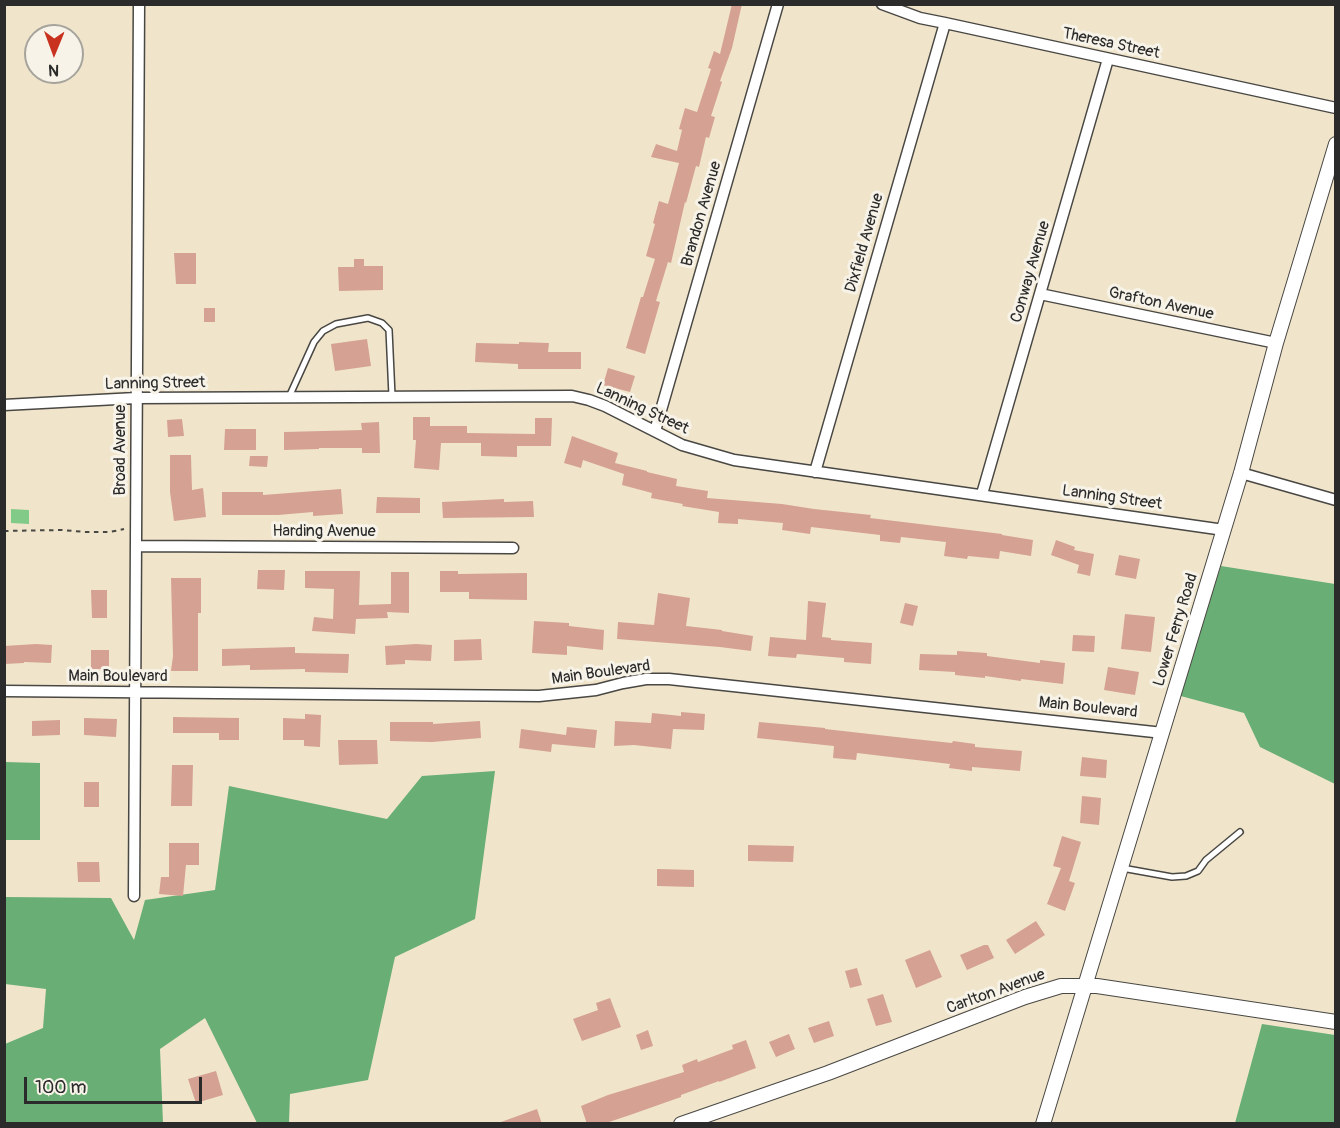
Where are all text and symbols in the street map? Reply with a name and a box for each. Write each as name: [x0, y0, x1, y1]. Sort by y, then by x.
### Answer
north arrow: [24, 24, 84, 84]
street label: Theresa Street: [1061, 24, 1161, 64]
text: N: [48, 60, 59, 80]
street label: Brandon Avenue: [678, 159, 726, 269]
street label: Dixfield Avenue: [842, 191, 888, 295]
street label: Conway Avenue: [1007, 219, 1055, 325]
street label: Grafton Avenue: [1107, 284, 1215, 324]
street label: Lanning Street: [104, 374, 206, 394]
street label: Lanning Street: [592, 379, 692, 439]
street label: Broad Avenue: [111, 405, 131, 495]
street label: Lanning Street: [1061, 481, 1163, 515]
street label: Harding Avenue: [272, 522, 376, 542]
street label: Lower Ferry Road: [1150, 571, 1202, 689]
street label: Main Boulevard: [550, 657, 652, 689]
street label: Main Boulevard: [68, 667, 168, 687]
street label: Main Boulevard: [1038, 693, 1138, 723]
street label: Carlton Avenue: [944, 965, 1048, 1019]
scale bar: [27, 1065, 206, 1103]
text: 100 m: [35, 1076, 87, 1099]

